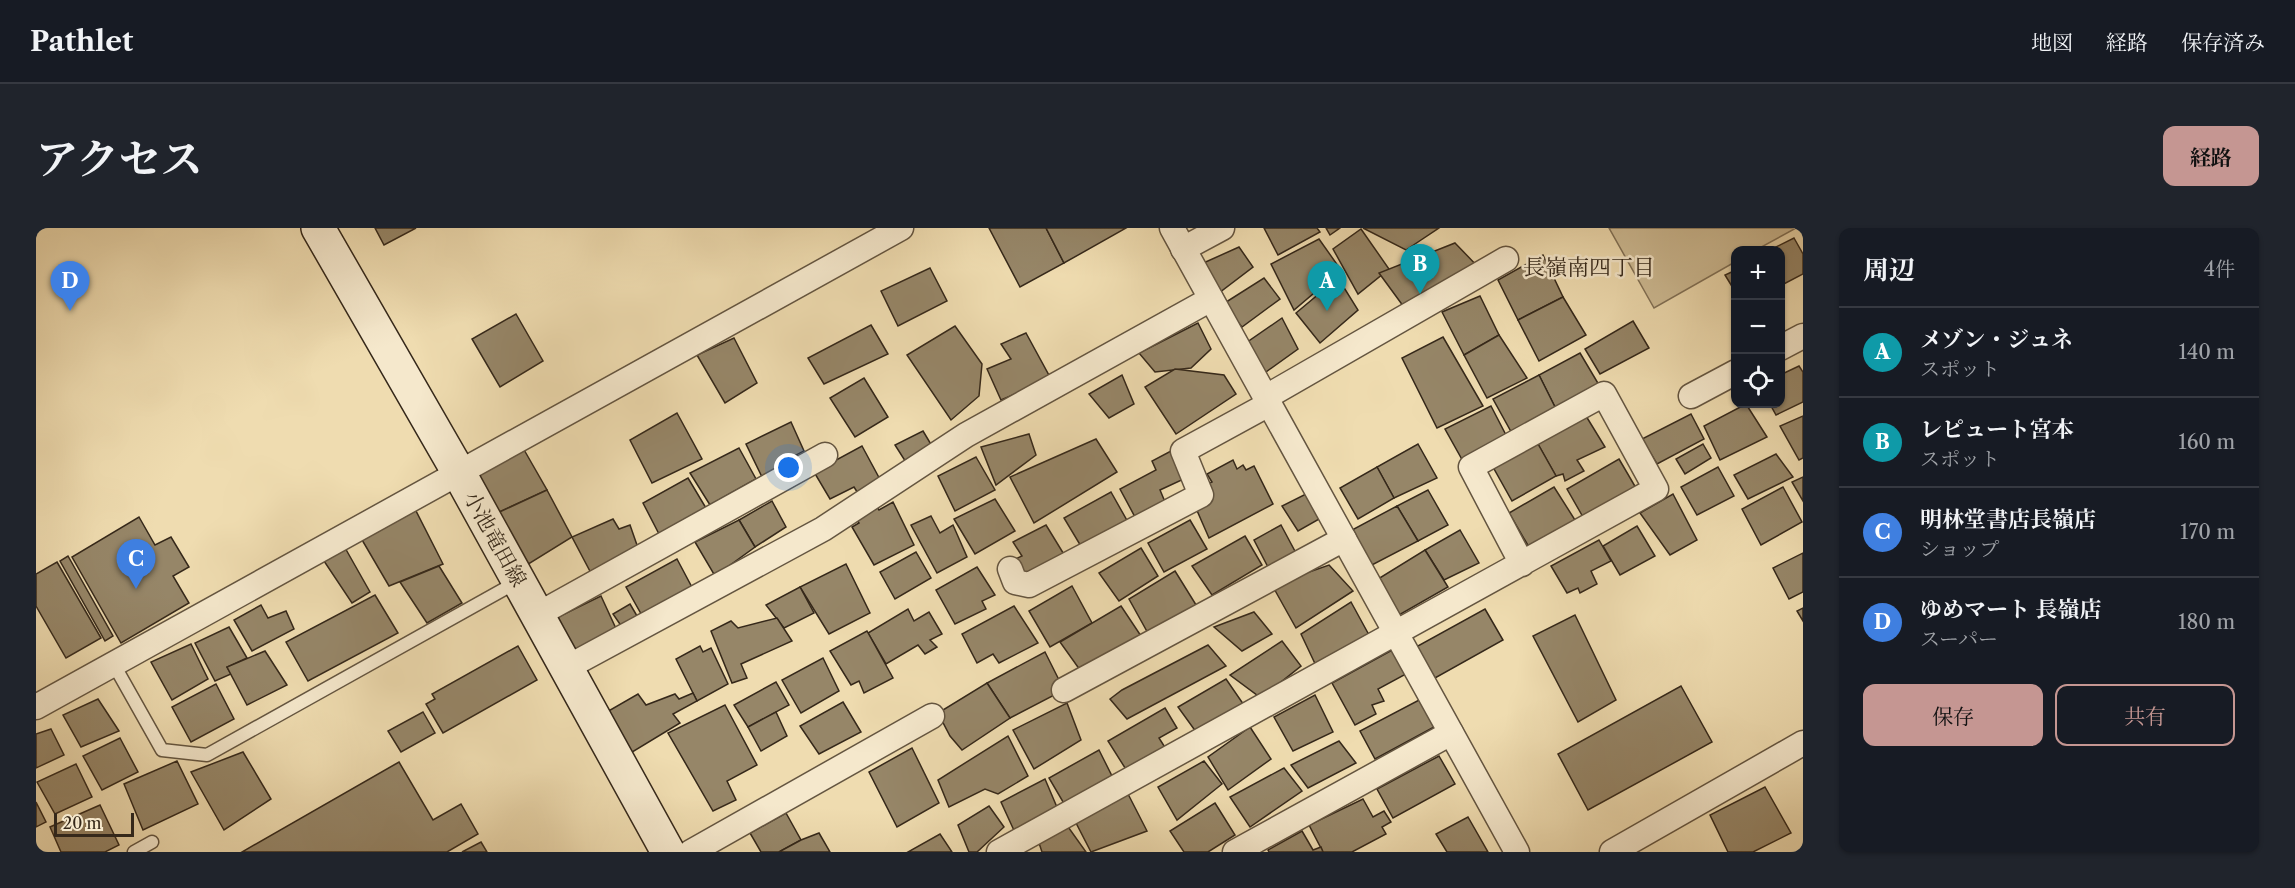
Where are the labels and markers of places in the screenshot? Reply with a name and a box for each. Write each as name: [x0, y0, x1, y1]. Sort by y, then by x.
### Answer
pin: B: [1400, 244, 1440, 294]
pin: D: [51, 262, 90, 311]
pin: A: [1308, 262, 1346, 311]
pin: C: [116, 540, 156, 589]

